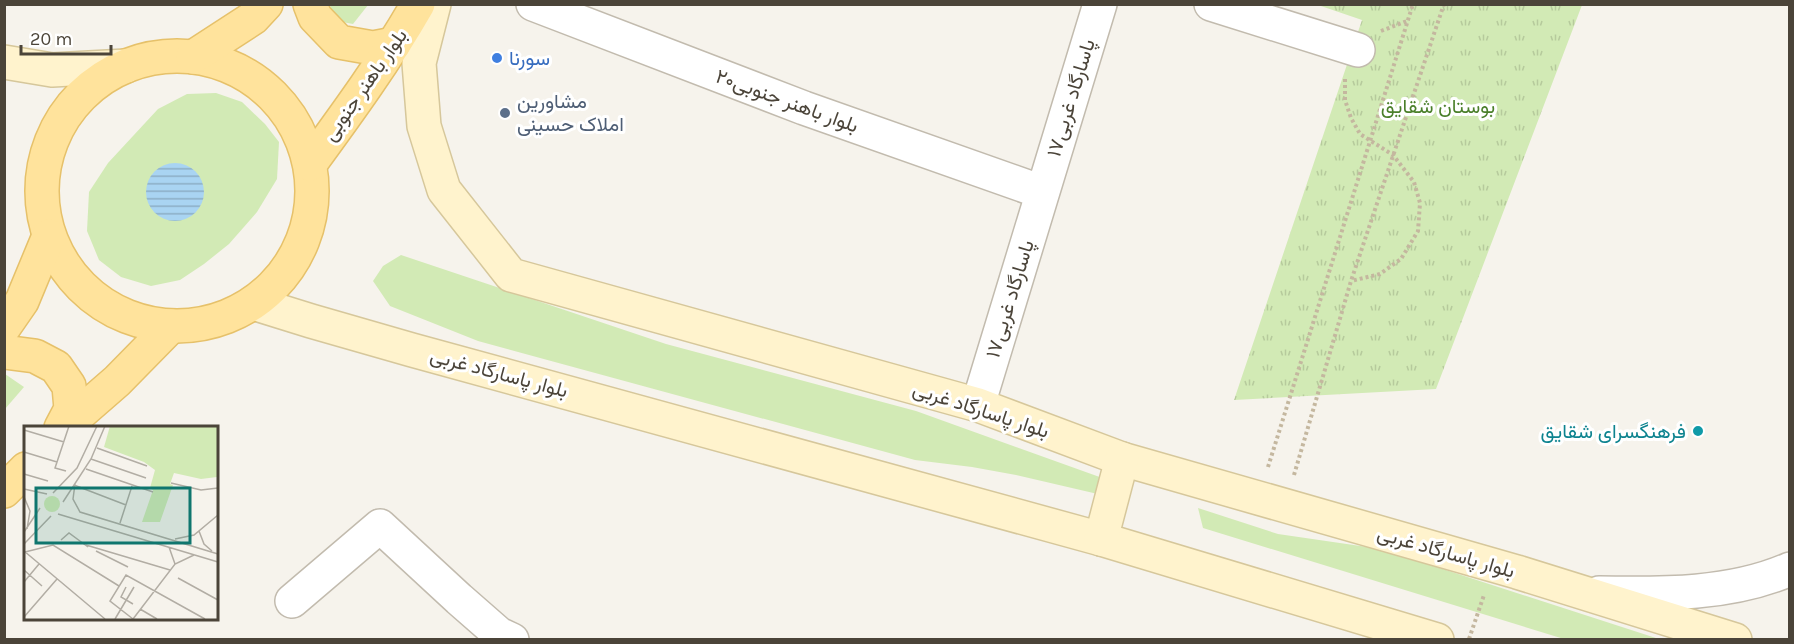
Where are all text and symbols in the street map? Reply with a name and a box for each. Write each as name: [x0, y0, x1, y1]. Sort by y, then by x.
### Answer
scale bar: [21, 18, 111, 56]
street label: بلوار باهنر جنوبی: [318, 25, 413, 146]
text: 20 m: [30, 28, 72, 50]
street label: ۱۷پاسارگاد غربی: [1042, 36, 1102, 160]
place label: سورنا: [509, 47, 550, 71]
marker: سورنا: [490, 51, 504, 65]
street label: بلوار باهنر جنوبی۲۰: [712, 64, 862, 138]
place label: مشاورین املاک حسینی: [517, 90, 624, 136]
park label: بوستان شقایق: [1381, 95, 1495, 119]
marker: مشاورین املاک حسینی: [498, 106, 512, 120]
street label: پاسارگاد غربی۱۷: [981, 237, 1041, 361]
street label: بلوار پاسارگاد غربی: [427, 344, 570, 404]
street label: بلوار پاسارگاد غربی: [909, 377, 1052, 445]
place label: فرهنگسرای شقایق: [1540, 420, 1686, 444]
marker: فرهنگسرای شقایق: [1691, 424, 1705, 438]
inset map: [24, 426, 218, 620]
street label: بلوار پاسارگاد غربی: [1374, 521, 1517, 585]

